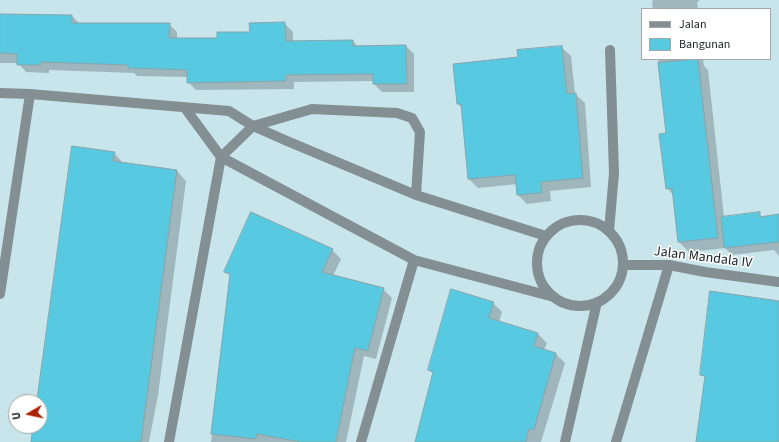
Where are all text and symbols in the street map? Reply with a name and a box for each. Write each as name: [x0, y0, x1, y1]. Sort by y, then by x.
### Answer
legend: [641, 8, 771, 60]
text: Jalan: [679, 16, 706, 33]
text: Bangunan: [679, 36, 730, 53]
street label: Jalan Mandala IV: [653, 244, 753, 272]
north arrow: [8, 394, 48, 434]
text: U: [9, 411, 25, 421]

